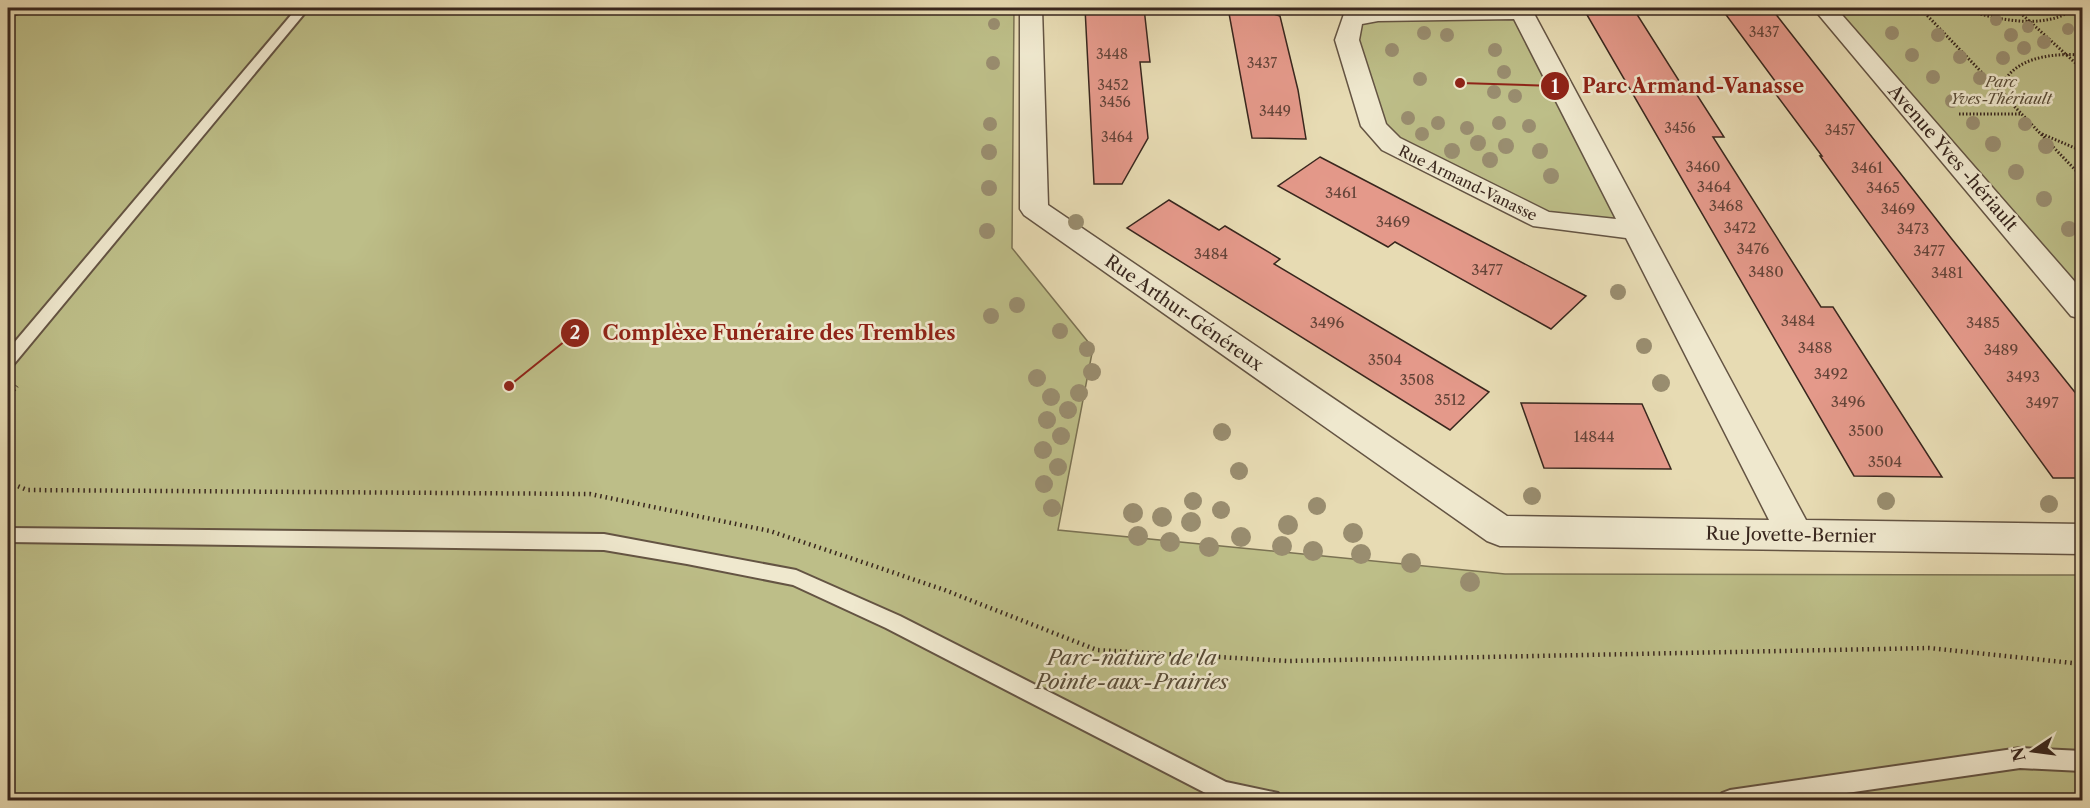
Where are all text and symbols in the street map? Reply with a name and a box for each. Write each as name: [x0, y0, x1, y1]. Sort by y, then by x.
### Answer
house number: 3437: [1749, 23, 1779, 41]
house number: 3448: [1096, 45, 1128, 63]
house number: 3437: [1247, 54, 1277, 72]
callout: Parc Armand-Vanasse: [1540, 67, 1817, 105]
park label: Parc Yves-Thériault: [1950, 72, 2052, 108]
text: Parc Armand-Vanasse: [1582, 74, 1804, 98]
house number: 3452: [1097, 76, 1129, 94]
text: 1: [1551, 76, 1559, 98]
street label: Avenue Yves -hériault: [1883, 80, 2023, 236]
house number: 3456: [1099, 93, 1131, 111]
house number: 3449: [1259, 102, 1291, 120]
house number: 3456: [1664, 119, 1696, 137]
house number: 3457: [1825, 121, 1855, 139]
house number: 3464: [1101, 128, 1133, 146]
street label: Rue Armand-Vanasse: [1395, 141, 1541, 225]
house number: 3460: [1685, 157, 1721, 176]
house number: 3461: [1851, 158, 1884, 177]
house number: 3464: [1697, 177, 1731, 196]
house number: 3465: [1866, 178, 1900, 197]
house number: 3461: [1325, 183, 1358, 202]
house number: 3468: [1709, 196, 1743, 215]
house number: 3469: [1881, 199, 1915, 218]
house number: 3469: [1376, 212, 1410, 231]
house number: 3472: [1724, 218, 1756, 237]
house number: 3473: [1897, 219, 1929, 238]
house number: 3476: [1737, 239, 1770, 258]
house number: 3477: [1913, 241, 1945, 260]
house number: 3484: [1194, 244, 1228, 263]
street label: Rue Arthur-Généreux: [1101, 250, 1268, 376]
house number: 3477: [1471, 260, 1503, 279]
house number: 3480: [1748, 262, 1784, 281]
house number: 3481: [1931, 263, 1964, 282]
house number: 3484: [1781, 311, 1815, 330]
house number: 3496: [1310, 313, 1344, 332]
house number: 3485: [1966, 313, 2000, 332]
callout: Complèxe Funéraire des Trembles: [560, 314, 967, 352]
text: Complèxe Funéraire des Trembles: [602, 321, 956, 345]
text: 2: [570, 322, 580, 344]
house number: 3488: [1798, 338, 1832, 357]
house number: 3489: [1984, 340, 2018, 359]
house number: 3504: [1368, 350, 1402, 369]
house number: 3492: [1814, 364, 1848, 383]
house number: 3493: [2006, 367, 2040, 386]
house number: 3508: [1400, 370, 1435, 389]
house number: 3512: [1434, 390, 1466, 409]
house number: 3496: [1831, 392, 1865, 411]
house number: 3497: [2025, 393, 2059, 412]
house number: 3500: [1848, 421, 1884, 440]
house number: 14844: [1573, 427, 1615, 446]
house number: 3504: [1868, 452, 1902, 471]
street label: Rue Jovette-Bernier: [1706, 523, 1877, 547]
park label: Parc-nature de la Pointe-aux-Prairies: [1033, 645, 1229, 694]
north arrow: [2003, 721, 2063, 781]
text: N: [2007, 745, 2030, 763]

